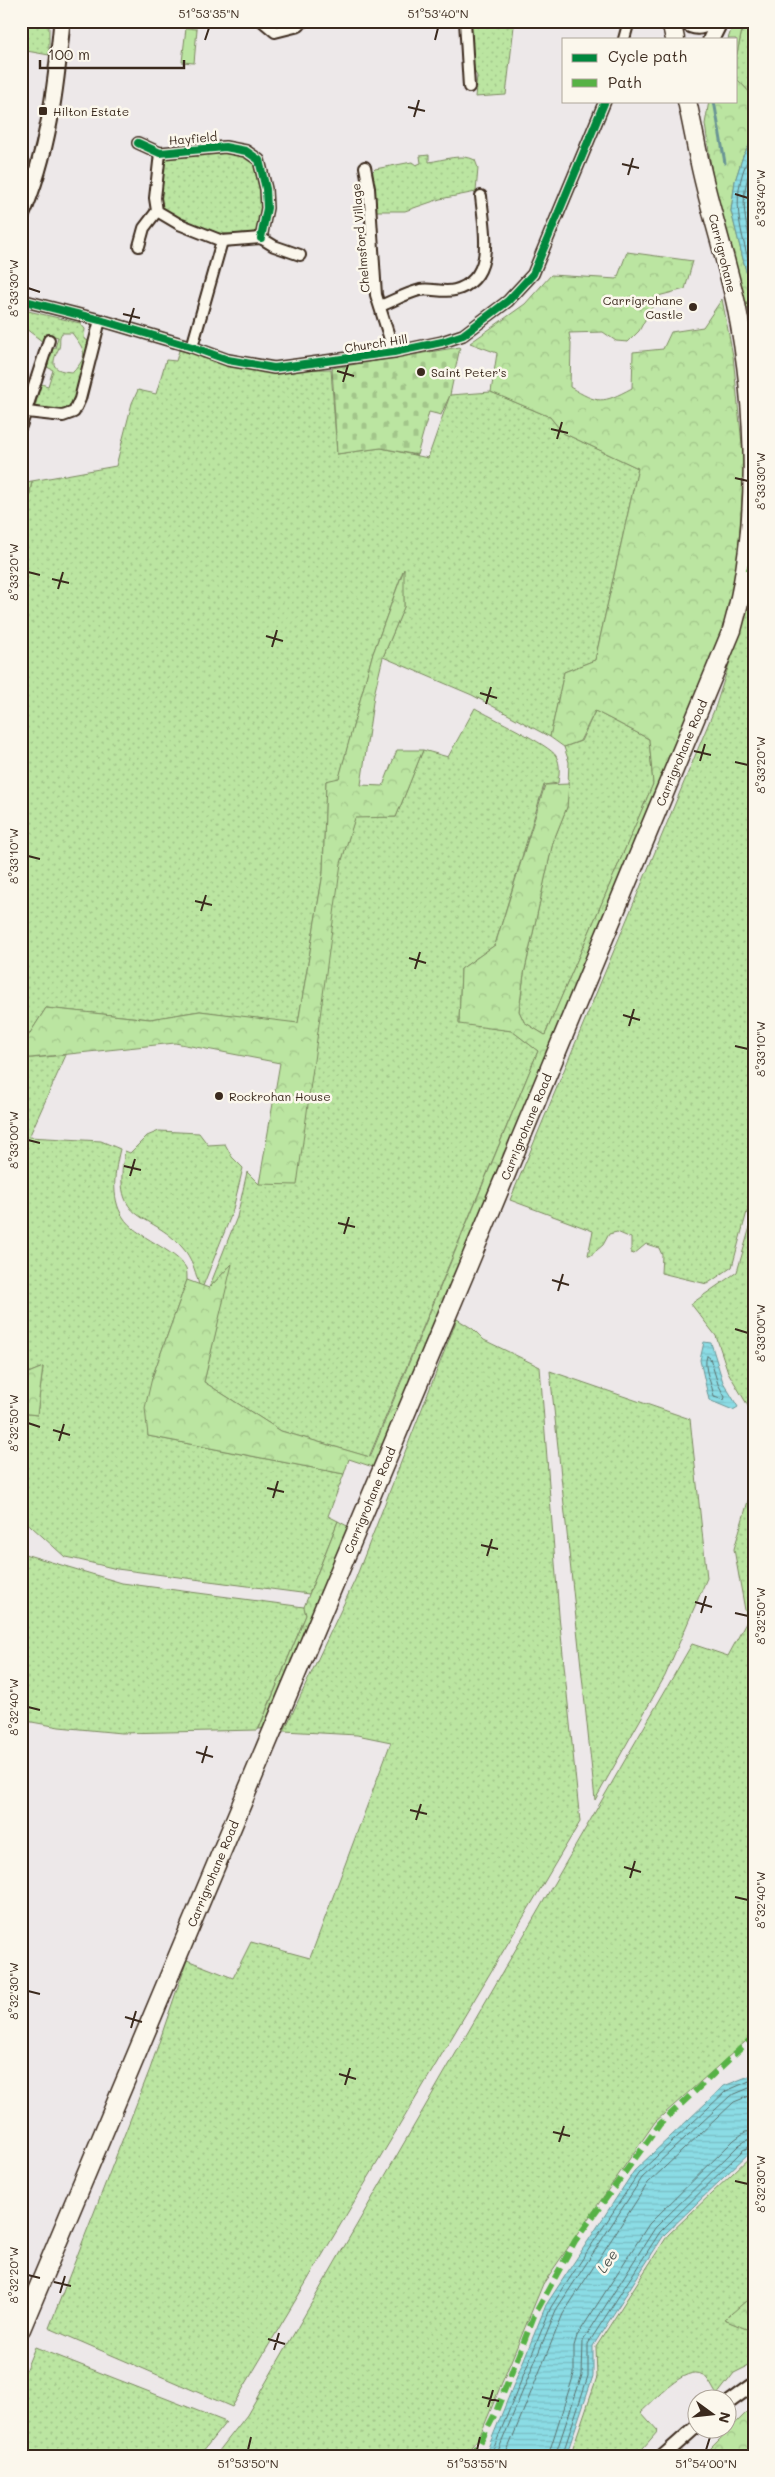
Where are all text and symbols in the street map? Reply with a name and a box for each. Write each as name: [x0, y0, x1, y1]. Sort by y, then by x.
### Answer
text: 51°53'35"N: [179, 5, 239, 21]
text: 51°53'40"N: [407, 5, 469, 21]
scale bar: [40, 38, 184, 70]
legend: [562, 38, 738, 102]
text: 100 m: [48, 44, 90, 64]
text: Cycle path: [608, 46, 687, 66]
text: Path: [608, 72, 642, 92]
place label: Hilton Estate: [53, 103, 129, 119]
marker: Hilton Estate: [37, 105, 49, 117]
street label: Hayfield: [168, 128, 218, 148]
text: 8°33'40"W: [752, 169, 768, 227]
street label: Chelmsford Village: [347, 183, 373, 293]
street label: Carrigrohane: [706, 212, 740, 294]
text: 8°33'30"W: [5, 259, 21, 317]
place label: Carrigrohane Castle: [603, 292, 683, 322]
marker: Carrigrohane Castle: [687, 301, 699, 313]
street label: Church Hill: [343, 330, 409, 356]
place label: Saint Peter's: [431, 364, 507, 380]
marker: Saint Peter's: [415, 366, 427, 378]
text: 8°33'30"W: [752, 452, 768, 510]
text: 8°33'20"W: [5, 543, 21, 601]
street label: Carrigrohane Road: [652, 697, 710, 808]
text: 8°33'20"W: [752, 736, 768, 794]
text: 8°33'10"W: [5, 828, 21, 884]
text: 8°33'10"W: [752, 1021, 768, 1077]
street label: Carrigrohane Road: [496, 1071, 555, 1182]
place label: Rockrohan House: [229, 1088, 331, 1104]
marker: Rockrohan House: [213, 1090, 225, 1102]
text: 8°33'00"W: [5, 1111, 21, 1169]
text: 8°33'00"W: [752, 1304, 768, 1362]
text: 8°32'50"W: [5, 1394, 21, 1452]
street label: Carrigrohane Road: [340, 1444, 399, 1556]
text: 8°32'50"W: [752, 1587, 768, 1645]
text: 8°32'40"W: [5, 1678, 21, 1736]
street label: Carrigrohane Road: [183, 1818, 242, 1929]
text: 8°32'40"W: [752, 1871, 768, 1929]
text: 8°32'30"W: [5, 1962, 21, 2020]
text: 8°32'30"W: [752, 2155, 768, 2213]
water label: Lee: [592, 2245, 622, 2277]
text: 8°32'20"W: [5, 2246, 21, 2304]
north arrow: [688, 2390, 738, 2440]
text: N: [714, 2410, 736, 2425]
text: 51°53'50"N: [217, 2455, 279, 2471]
text: 51°53'55"N: [447, 2455, 507, 2471]
text: 51°54'00"N: [675, 2455, 737, 2471]

